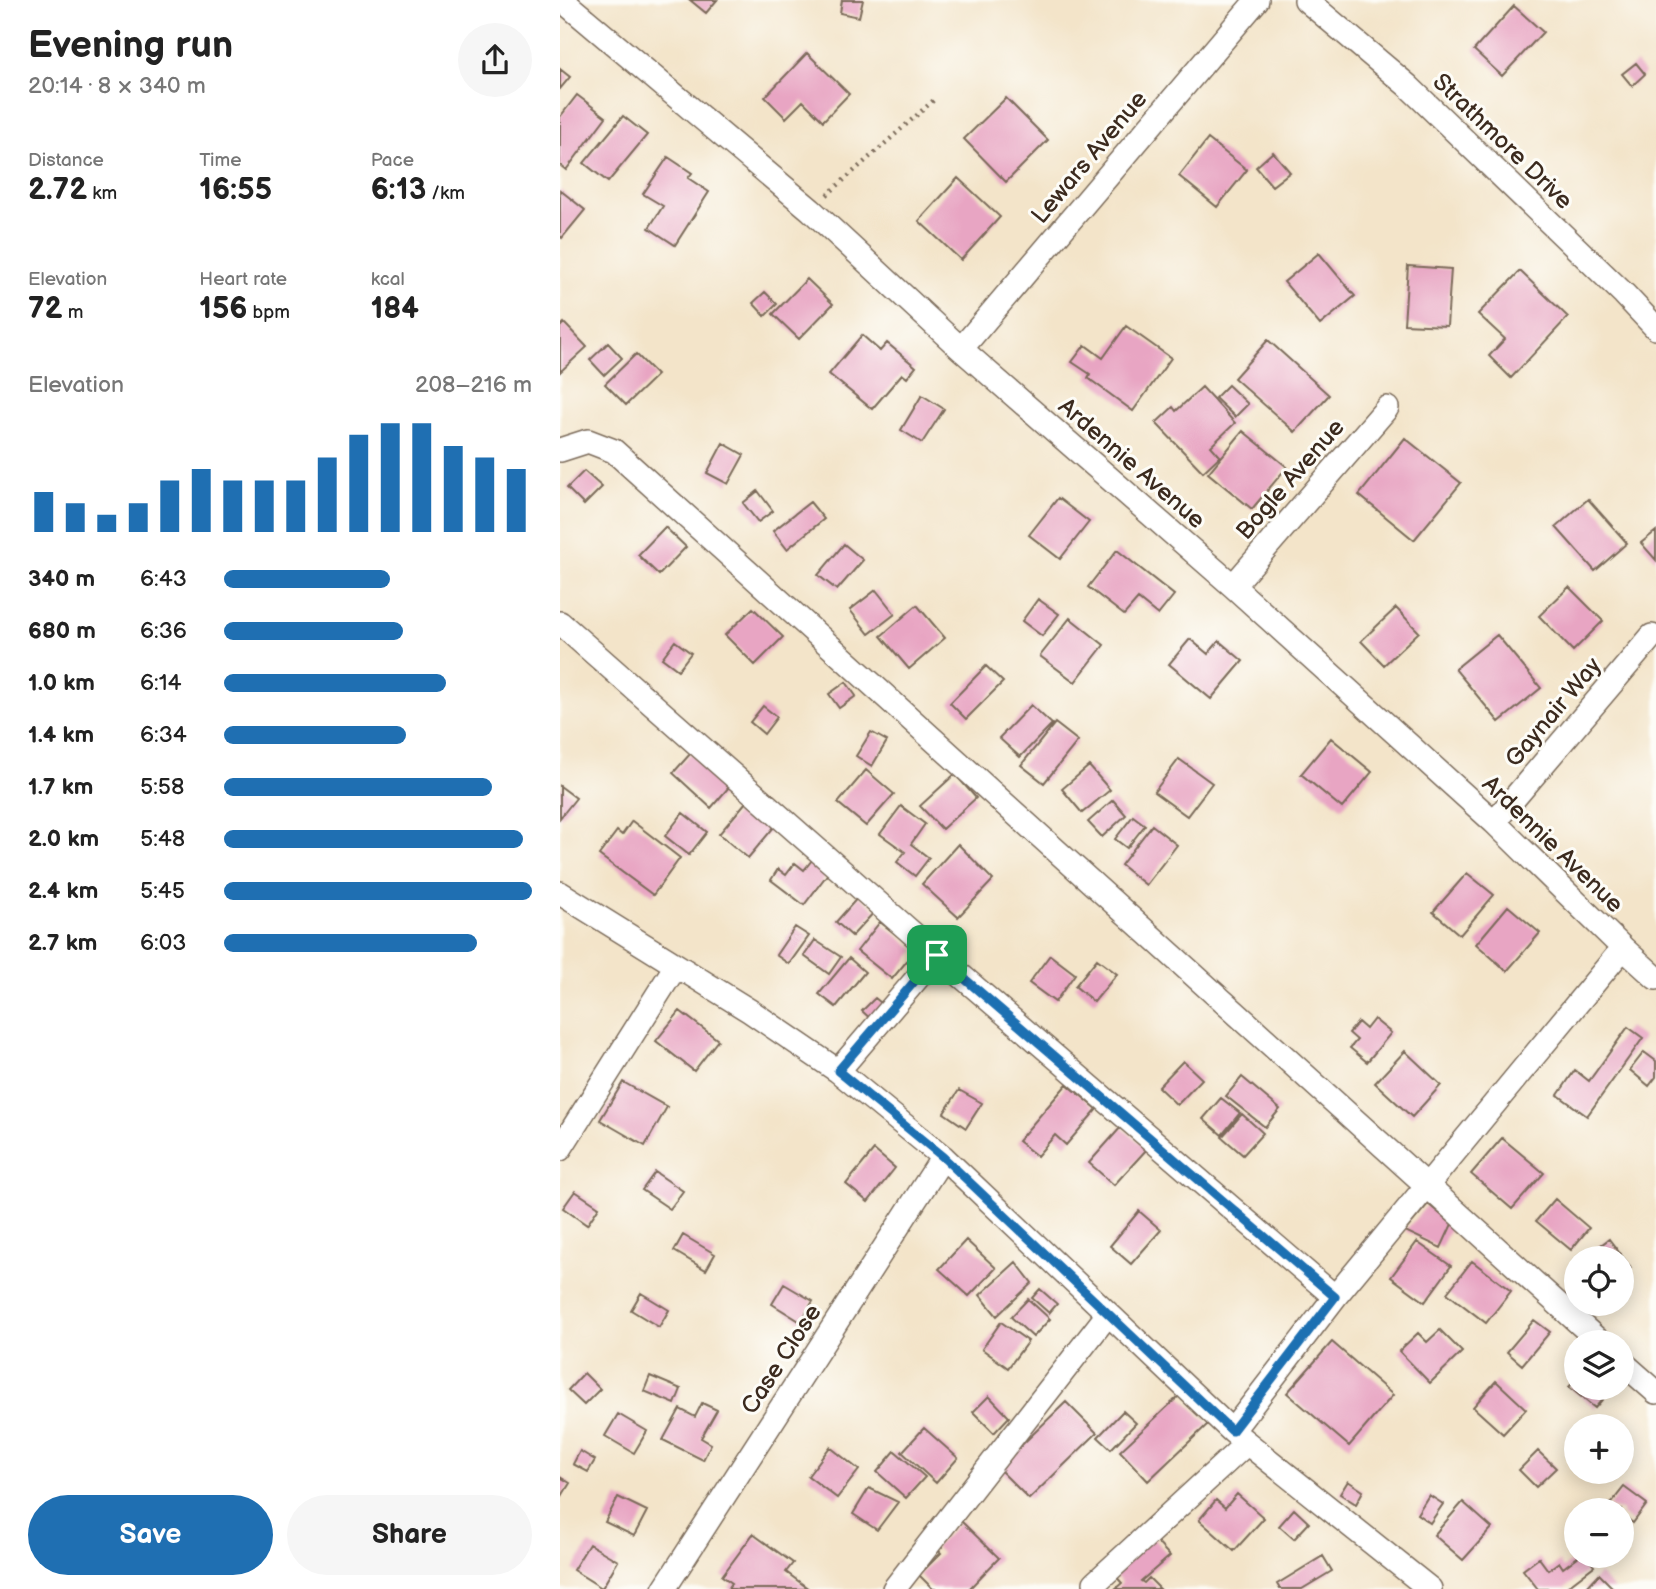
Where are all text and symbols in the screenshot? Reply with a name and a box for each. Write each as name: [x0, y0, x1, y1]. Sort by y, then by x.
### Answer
text: Evening run: [28, 23, 233, 68]
button: share: [458, 23, 532, 97]
street label: Strathmore Drive: [1427, 67, 1579, 215]
text: 20:14 · 8 × 340 m: [28, 72, 206, 100]
street label: Lewars Avenue: [1025, 85, 1153, 230]
text: Distance: [28, 149, 104, 172]
text: Time: [199, 149, 241, 172]
text: Pace: [371, 149, 414, 172]
text: 2.72: [28, 172, 87, 208]
text: 16:55: [199, 172, 272, 208]
text: 6:13: [371, 172, 426, 208]
text: km: [87, 182, 117, 205]
text: /km: [426, 182, 465, 205]
text: Elevation: [28, 268, 107, 291]
text: Heart rate: [199, 268, 287, 291]
text: kcal: [371, 268, 405, 291]
text: 72: [28, 291, 63, 327]
text: 156: [199, 291, 247, 327]
text: 184: [371, 291, 419, 327]
text: m: [63, 301, 83, 324]
text: bpm: [247, 301, 290, 324]
text: Elevation: [28, 371, 124, 399]
text: 208–216 m: [415, 371, 532, 399]
street label: Ardennie Avenue: [1052, 392, 1211, 535]
street label: Bogle Avenue: [1230, 413, 1351, 546]
text: 340 m: [28, 565, 95, 593]
text: 6:43: [140, 565, 187, 593]
text: 680 m: [28, 617, 96, 645]
text: 6:36: [140, 617, 187, 645]
street label: Gaynair Way: [1499, 651, 1608, 773]
text: 1.0 km: [28, 669, 95, 697]
text: 6:14: [140, 669, 182, 697]
text: 1.4 km: [28, 721, 94, 749]
text: 6:34: [140, 721, 187, 749]
street label: Ardennie Avenue: [1476, 770, 1629, 919]
text: 1.7 km: [28, 773, 93, 801]
text: 5:58: [140, 773, 184, 801]
text: 2.0 km: [28, 825, 99, 853]
text: 5:48: [140, 825, 185, 853]
text: 2.4 km: [28, 877, 98, 905]
text: 5:45: [140, 877, 185, 905]
pin: [907, 925, 967, 985]
text: 2.7 km: [28, 929, 97, 957]
text: 6:03: [140, 929, 186, 957]
icon: arrive: [918, 936, 956, 974]
map controls: [1564, 1246, 1634, 1568]
button: locate: [1564, 1246, 1634, 1316]
street label: Case Close: [735, 1299, 828, 1420]
button: layers: [1564, 1330, 1634, 1400]
button: +: [1564, 1414, 1634, 1484]
button: Save: [28, 1495, 273, 1575]
button: Share: [287, 1495, 532, 1575]
button: −: [1564, 1498, 1634, 1568]

